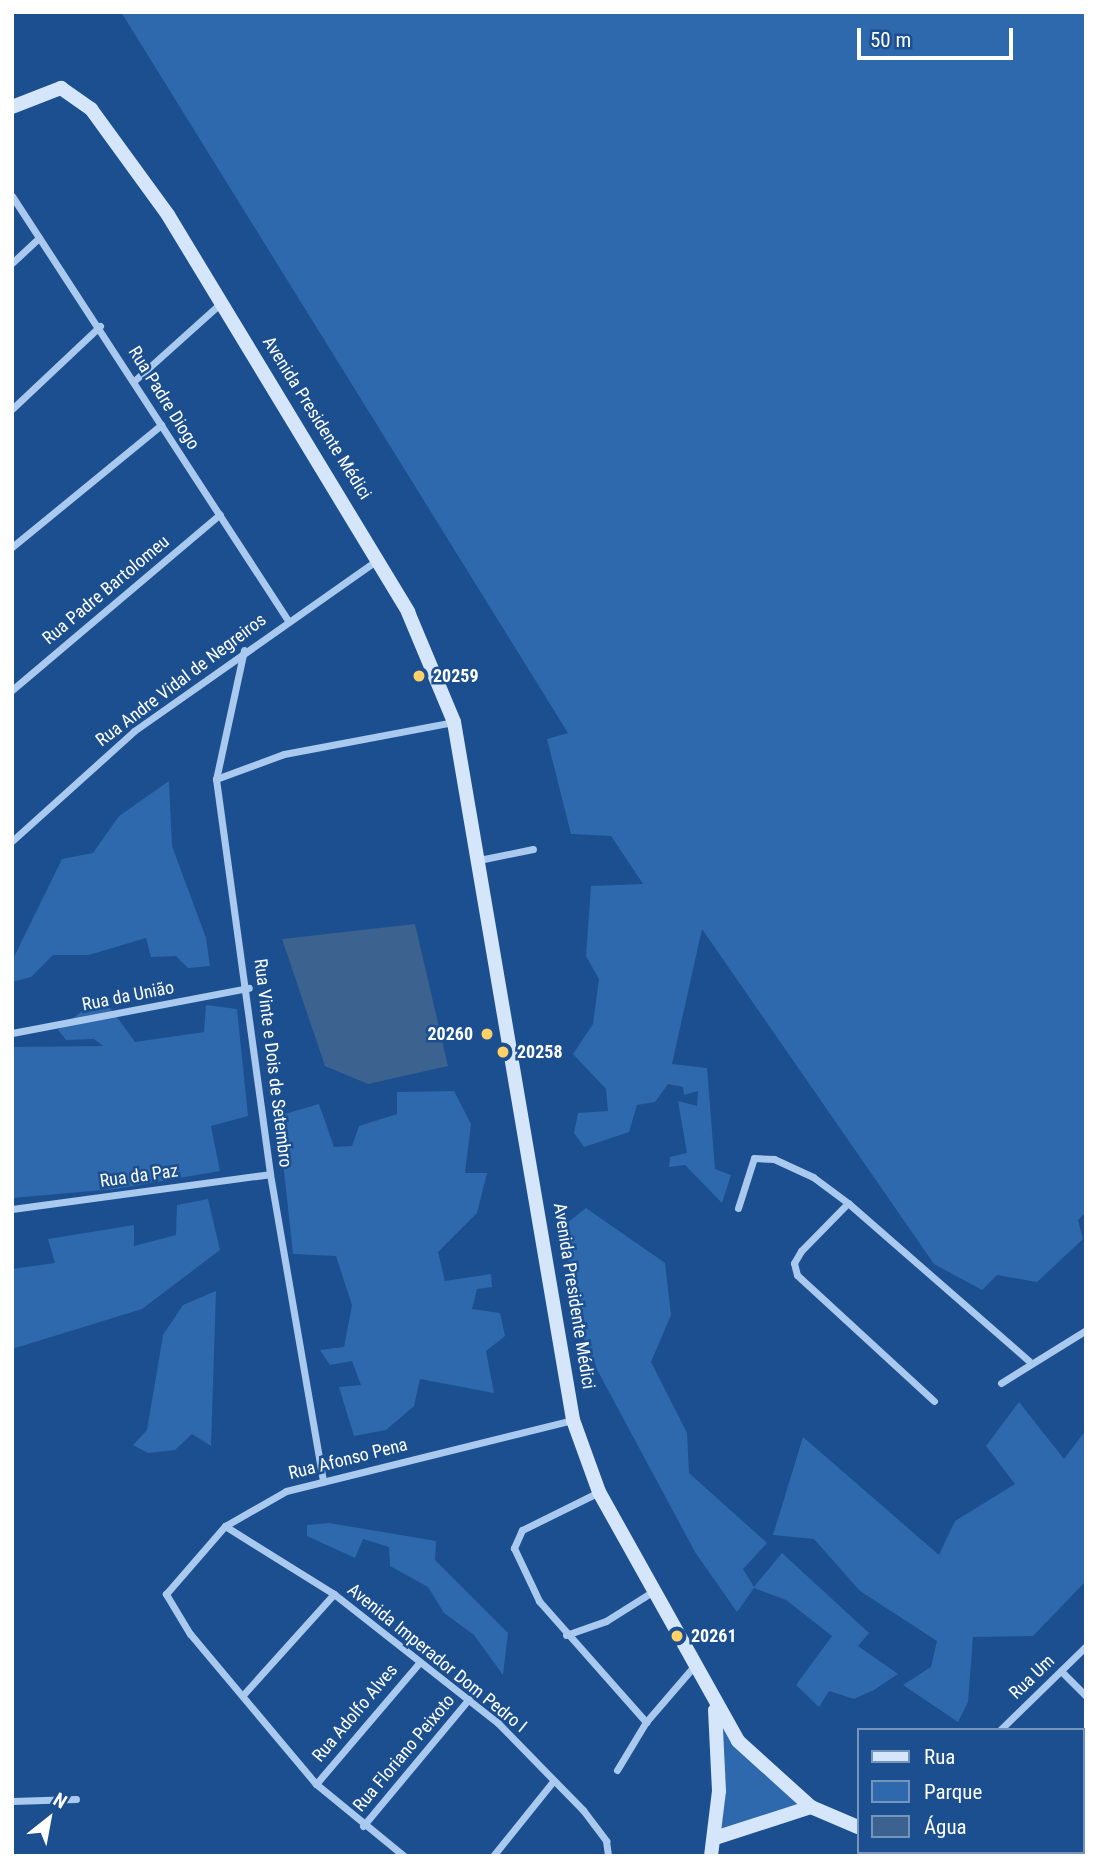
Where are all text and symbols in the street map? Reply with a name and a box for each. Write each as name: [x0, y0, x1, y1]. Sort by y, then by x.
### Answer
scale bar: [860, 14, 1016, 58]
text: 50 m: [870, 28, 911, 52]
street label: Avenida Presidente Médici: [258, 333, 376, 503]
street label: Rua Padre Diogo: [124, 342, 204, 454]
street label: Rua Padre Bartolomeu: [38, 531, 174, 649]
street label: Rua Andre Vidal de Negreiros: [92, 609, 270, 751]
place label: 20259: [433, 665, 478, 687]
marker: 20259: [411, 668, 427, 684]
street label: Rua Vinte e Dois de Setembro: [249, 957, 297, 1169]
street label: Rua da União: [80, 976, 176, 1016]
place label: 20260: [428, 1023, 473, 1045]
marker: 20260: [479, 1026, 495, 1042]
place label: 20258: [517, 1041, 562, 1063]
marker: 20258: [495, 1044, 511, 1060]
street label: Rua da Paz: [98, 1160, 180, 1192]
street label: Avenida Presidente Médici: [549, 1201, 599, 1391]
street label: Rua Afonso Pena: [286, 1434, 410, 1484]
street label: Avenida Imperador Dom Pedro I: [343, 1579, 531, 1737]
place label: 20261: [691, 1625, 736, 1647]
marker: 20261: [669, 1628, 685, 1644]
street label: Rua Um: [1005, 1650, 1059, 1704]
street label: Rua Adolfo Alves: [308, 1660, 402, 1766]
street label: Rua Floriano Peixoto: [349, 1690, 459, 1816]
legend: [856, 1728, 1084, 1854]
text: Rua: [924, 1745, 955, 1769]
text: Parque: [924, 1780, 982, 1804]
north arrow: [14, 1784, 84, 1854]
text: N: [49, 1788, 71, 1813]
text: Água: [924, 1815, 967, 1839]

